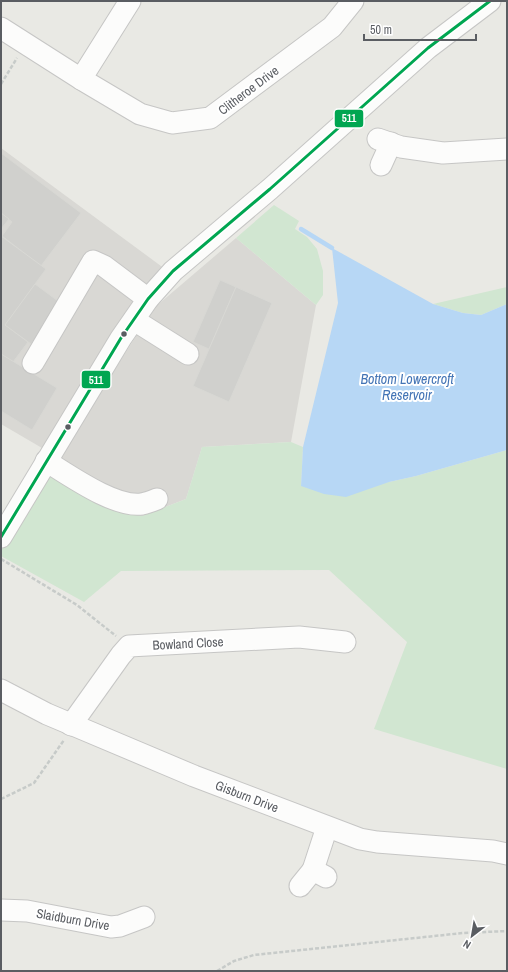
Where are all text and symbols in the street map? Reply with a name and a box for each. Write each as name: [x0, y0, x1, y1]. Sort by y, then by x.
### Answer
scale bar: [364, 16, 476, 42]
text: 50 m: [370, 22, 392, 38]
street label: Clitheroe Drive: [215, 62, 282, 119]
line badge: 511: [334, 109, 364, 128]
text: 511: [342, 111, 356, 125]
unlabelled marker: [119, 329, 129, 339]
line badge: 511: [81, 370, 111, 389]
water label: Bottom Lowercroft Reservoir: [360, 370, 454, 404]
text: 511: [89, 373, 103, 387]
unlabelled marker: [63, 422, 73, 432]
street label: Bowland Close: [152, 633, 224, 654]
street label: Gisburn Drive: [213, 777, 281, 816]
street label: Slaidburn Drive: [35, 905, 111, 934]
north arrow: [452, 916, 492, 956]
text: N: [460, 937, 473, 952]

